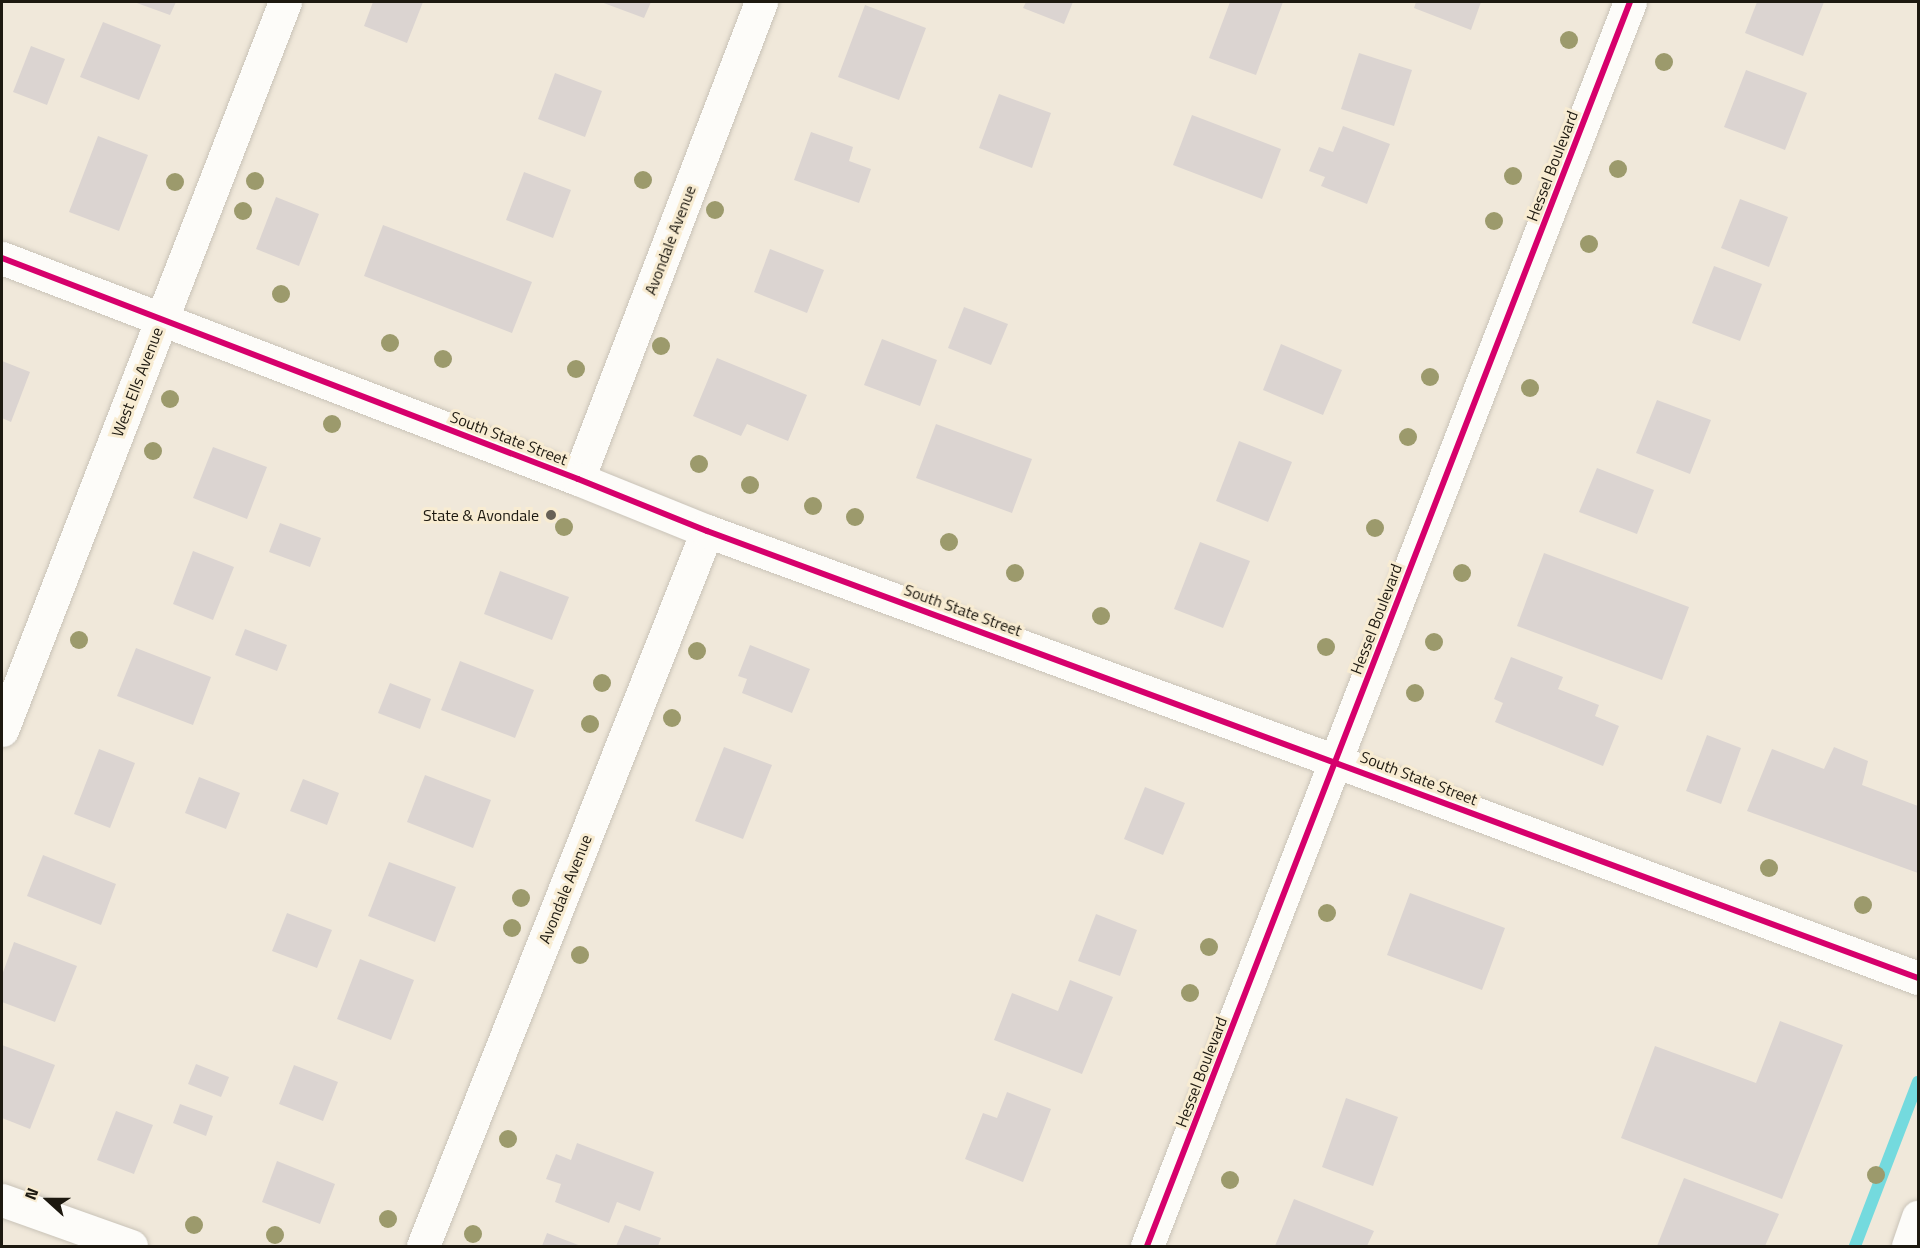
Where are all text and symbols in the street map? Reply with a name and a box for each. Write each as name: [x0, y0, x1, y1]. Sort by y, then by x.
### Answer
street label: Hessel Boulevard: [1522, 108, 1582, 224]
street label: Avondale Avenue: [640, 183, 700, 297]
street label: West Ells Avenue: [107, 325, 167, 439]
street label: South State Street: [448, 407, 570, 469]
place label: State & Avondale: [423, 505, 539, 525]
marker: State & Avondale: [544, 508, 558, 522]
street label: Hessel Boulevard: [1346, 561, 1406, 677]
street label: South State Street: [901, 580, 1025, 640]
street label: South State Street: [1358, 747, 1480, 809]
street label: Avondale Avenue: [534, 832, 596, 946]
street label: Hessel Boulevard: [1171, 1014, 1231, 1130]
north arrow: [18, 1170, 78, 1230]
text: N: [18, 1184, 44, 1203]

